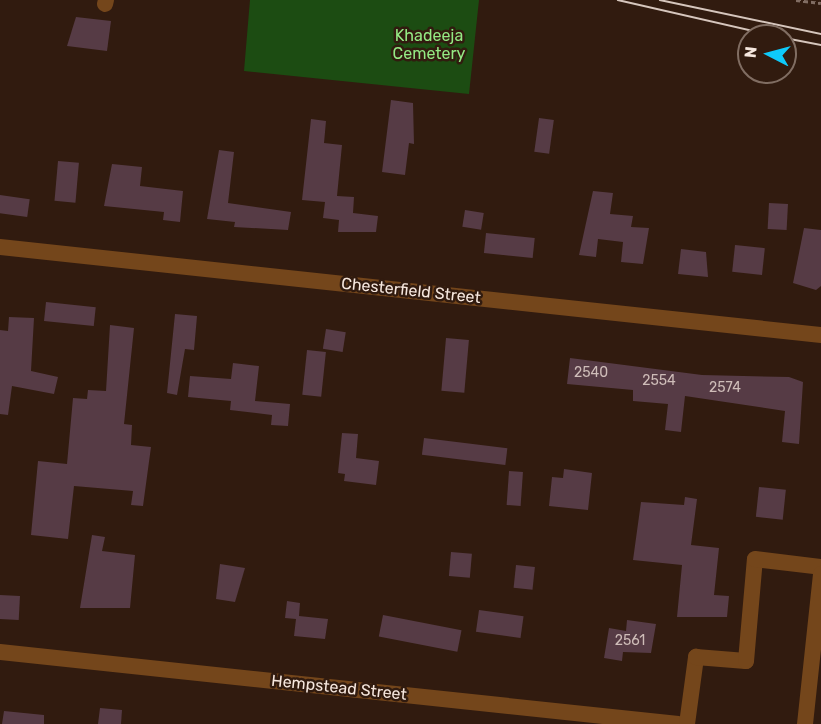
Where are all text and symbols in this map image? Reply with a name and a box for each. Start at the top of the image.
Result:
north arrow [737,24,797,84]
park label: Khadeeja Cemetery [393,26,465,64]
text: N [741,46,761,59]
street label: Chesterfield Street [340,274,482,308]
house number: 2540 [574,365,608,381]
house number: 2554 [642,373,676,389]
house number: 2574 [709,380,741,396]
house number: 2561 [615,633,645,649]
street label: Hempstead Street [270,671,408,705]

